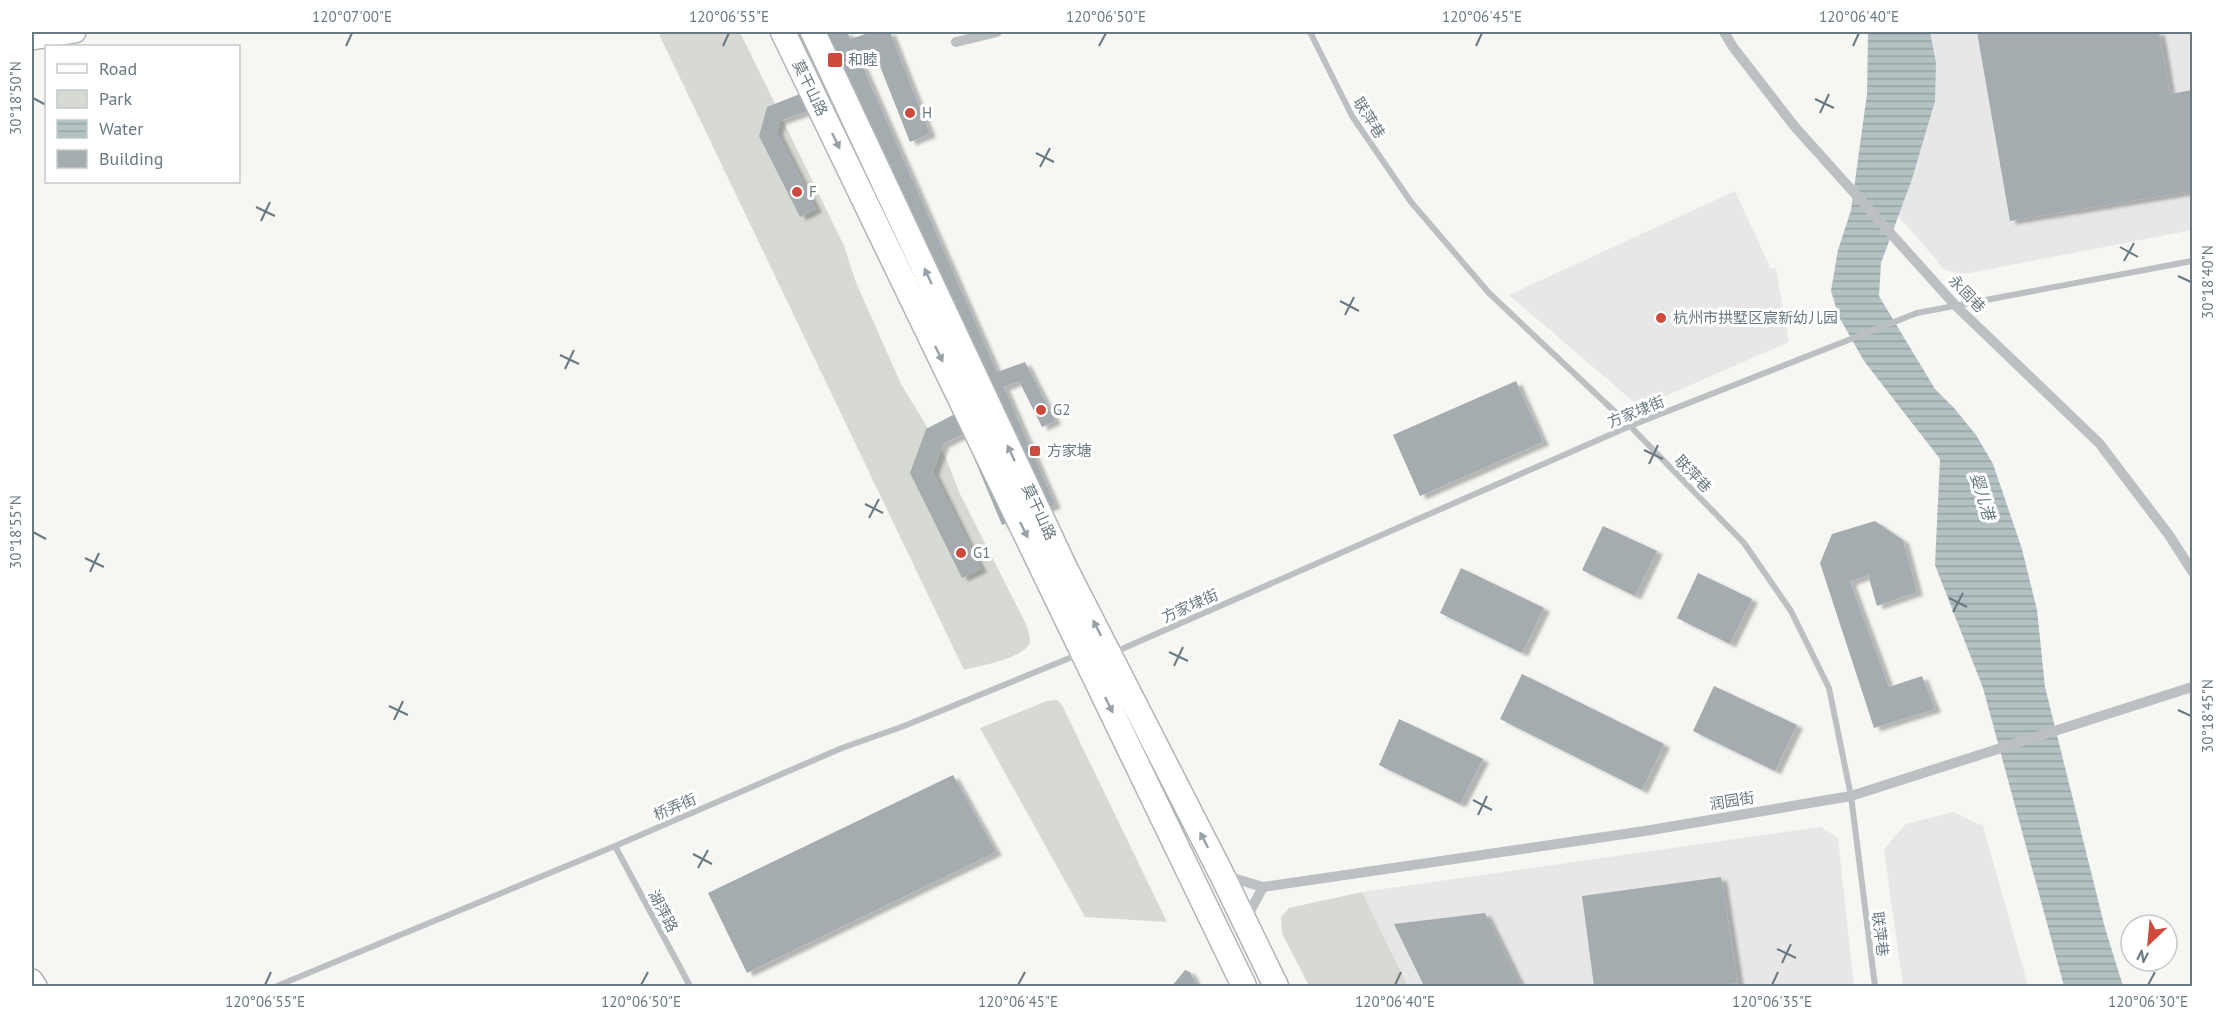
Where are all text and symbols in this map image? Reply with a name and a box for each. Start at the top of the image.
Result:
text: 120°07'00"E [312,7,392,26]
text: 120°06'55"E [689,7,769,26]
text: 120°06'50"E [1066,7,1146,26]
text: 120°06'45"E [1442,7,1522,26]
text: 120°06'40"E [1819,7,1899,26]
legend [45,45,240,183]
place label: 和睦 [848,50,878,69]
marker: 和睦 [826,51,844,69]
text: Road [99,57,137,80]
street label: 莫干山路 [789,57,832,119]
text: 30°18'50"N [6,61,25,135]
text: Park [99,87,132,110]
street label: 联萍巷 [1349,94,1389,142]
place label: H [922,103,932,122]
marker: H [903,106,917,120]
text: Water [99,117,143,140]
one-way arrow [831,132,840,149]
text: Building [99,147,163,170]
place label: F [809,182,817,201]
marker: F [790,185,804,199]
text: 30°18'40"N [2198,245,2217,319]
one-way arrow [924,268,933,285]
street label: 永固巷 [1945,271,1990,316]
place label: 杭州市拱墅区宸新幼儿园 [1673,308,1838,327]
marker: 杭州市拱墅区宸新幼儿园 [1654,311,1668,325]
one-way arrow [934,346,943,363]
street label: 方家埭街 [1604,391,1667,432]
place label: G2 [1053,400,1070,419]
marker: G2 [1034,403,1048,417]
place label: 方家塘 [1047,441,1092,460]
one-way arrow [1007,444,1016,461]
marker: 方家塘 [1028,444,1042,458]
street label: 联萍巷 [1671,451,1716,496]
water label: 婴儿港 [1966,470,2000,524]
street label: 莫干山路 [1018,481,1061,543]
text: 30°18'55"N [6,495,25,569]
one-way arrow [1019,521,1029,538]
place label: G1 [973,543,990,562]
marker: G1 [954,546,968,560]
street label: 方家埭街 [1159,585,1221,626]
one-way arrow [1092,620,1102,637]
text: 30°18'45"N [2198,679,2217,753]
one-way arrow [1104,697,1113,714]
street label: 润园街 [1708,788,1756,813]
street label: 桥弄街 [650,789,699,824]
one-way arrow [1199,831,1209,848]
street label: 湖萍路 [644,886,682,935]
street label: 联萍巷 [1868,910,1893,957]
north arrow [2119,913,2179,973]
text: N [2133,945,2152,968]
text: 120°06'55"E [225,992,305,1011]
text: 120°06'50"E [601,992,681,1011]
text: 120°06'45"E [978,992,1058,1011]
text: 120°06'40"E [1355,992,1435,1011]
text: 120°06'35"E [1732,992,1812,1011]
text: 120°06'30"E [2108,992,2188,1011]

